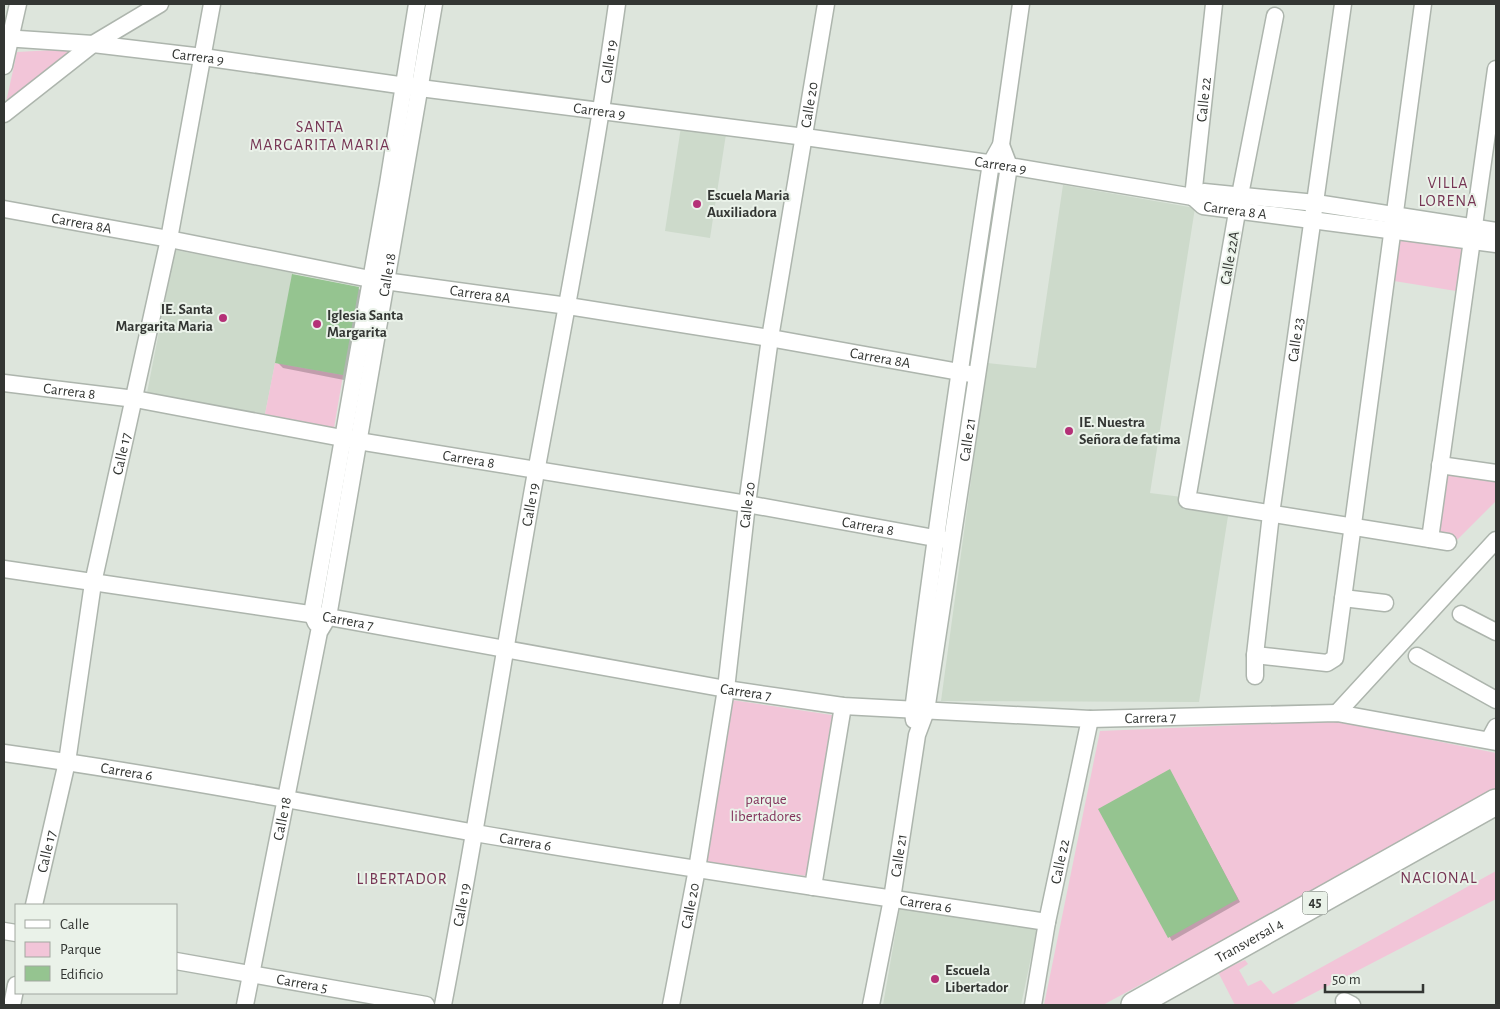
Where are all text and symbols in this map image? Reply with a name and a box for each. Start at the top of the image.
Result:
street label: Calle 19 [598,39,619,84]
street label: Carrera 9 [171,46,225,67]
street label: Calle 22 [1194,76,1214,123]
street label: Calle 20 [798,81,820,129]
street label: Carrera 9 [572,100,626,122]
district label: SANTA MARGARITA MARIA [250,119,390,153]
street label: Carrera 9 [974,154,1028,176]
district label: VILLA LORENA [1418,175,1478,209]
place label: Escuela Maria Auxiliadora [707,188,790,220]
marker: Escuela Maria Auxiliadora [691,198,703,210]
street label: Carrera 8 A [1203,199,1268,222]
street label: Carrera 8A [50,210,113,236]
street label: Calle 22A [1218,230,1242,286]
street label: Calle 18 [376,252,398,298]
street label: Carrera 8A [449,282,512,306]
place label: IE. Santa Margarita Maria [115,302,213,334]
place label: Iglesia Santa Margarita [327,308,403,340]
marker: IE. Santa Margarita Maria [217,312,229,324]
street label: Calle 23 [1285,316,1306,363]
marker: Iglesia Santa Margarita [311,318,323,330]
street label: Carrera 8A [849,345,912,371]
street label: Carrera 8 [43,380,96,402]
place label: IE. Nuestra Señora de fatima [1079,415,1181,447]
street label: Calle 21 [957,417,978,462]
marker: IE. Nuestra Señora de fatima [1063,425,1075,437]
street label: Calle 17 [110,431,134,476]
street label: Carrera 8 [442,447,496,471]
street label: Calle 20 [737,481,757,529]
street label: Calle 19 [519,482,541,527]
street label: Carrera 8 [841,514,895,538]
street label: Carrera 7 [321,609,375,633]
street label: Carrera 7 [719,681,772,703]
street label: Carrera 7 [1124,709,1176,726]
street label: Carrera 6 [100,760,154,783]
park label: parque libertadores [731,792,801,824]
street label: Calle 18 [270,796,294,842]
street label: Calle 17 [34,829,59,874]
street label: Carrera 6 [498,830,553,853]
street label: Calle 21 [888,833,909,878]
street label: Calle 22 [1048,838,1072,885]
district label: NACIONAL [1400,870,1478,886]
district label: LIBERTADOR [356,871,448,887]
street label: Calle 19 [450,882,473,928]
street label: Calle 20 [678,882,702,930]
road number: 45 [1302,891,1328,914]
street label: Carrera 6 [899,892,953,915]
legend [15,904,178,994]
street label: Transversal 4 [1213,916,1286,965]
text: Calle [60,917,89,932]
text: Parque [60,942,101,957]
scale bar [1325,962,1422,994]
place label: Escuela Libertador [945,963,1009,995]
text: Edificio [60,967,103,982]
street label: Carrera 5 [275,971,329,995]
text: 50 m [1332,972,1361,987]
marker: Escuela Libertador [929,973,941,985]

